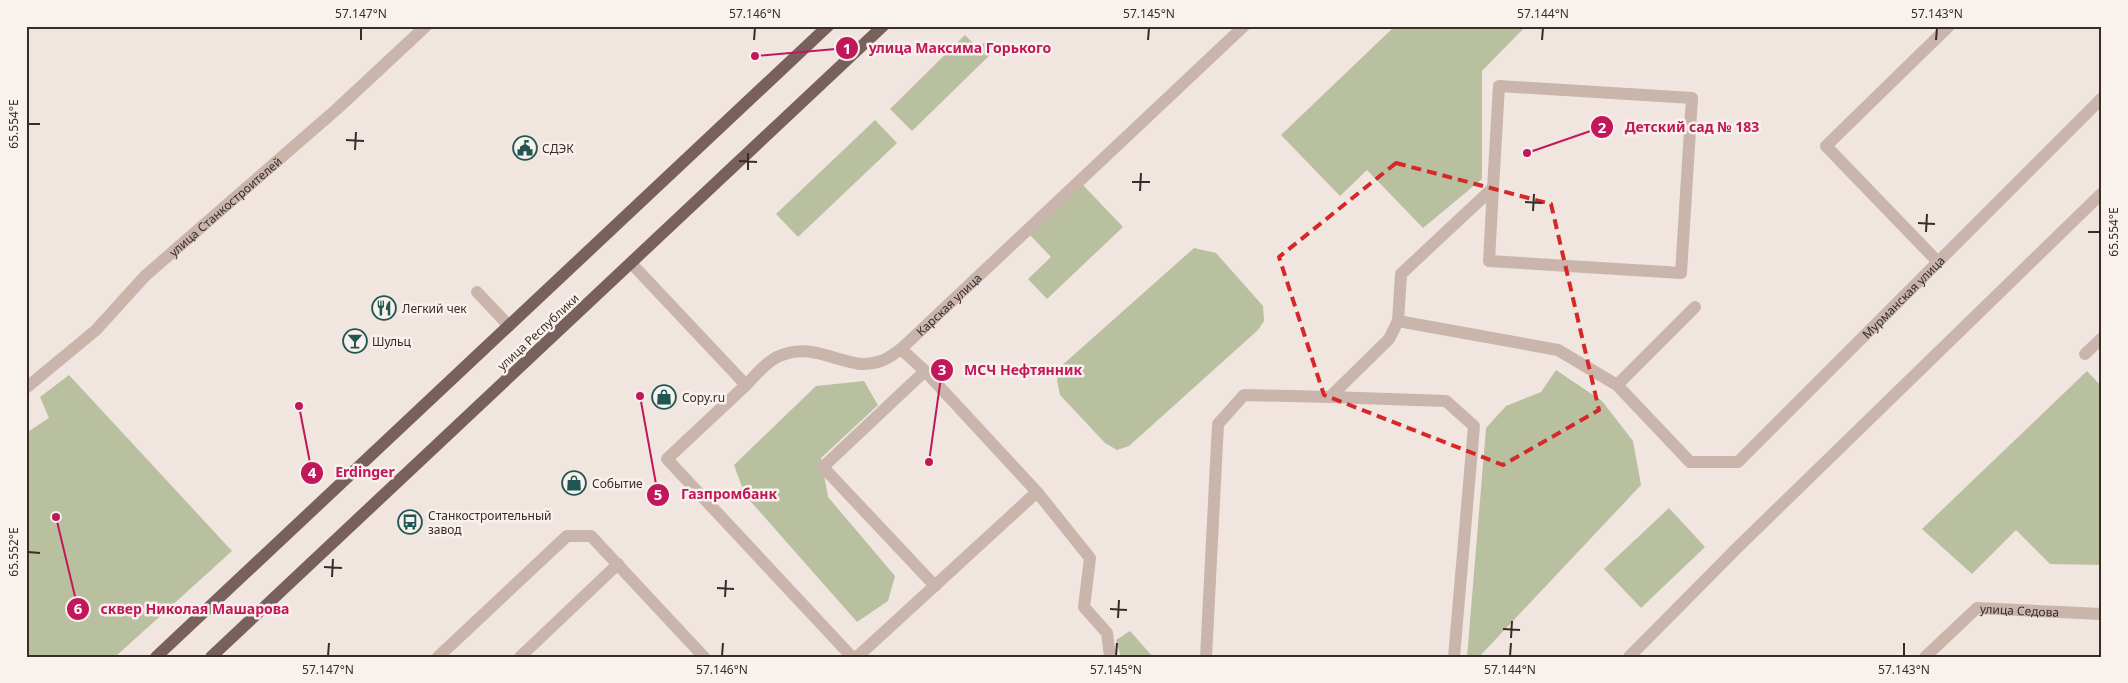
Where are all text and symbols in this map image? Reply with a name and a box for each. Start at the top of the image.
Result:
text: 57.147°N [335,5,387,22]
text: 57.146°N [729,5,781,22]
text: 57.145°N [1123,5,1175,22]
text: 57.144°N [1517,5,1569,22]
text: 57.143°N [1911,5,1963,22]
callout: улица Максима Горького [834,34,1062,63]
text: 1 [843,38,851,58]
text: улица Максима Горького [868,38,1051,57]
text: 65.554°E [5,99,22,149]
callout: Детский сад № 183 [1590,113,1769,142]
text: 2 [1598,117,1607,137]
text: Детский сад № 183 [1625,117,1759,136]
public building icon: СДЭК [512,135,538,161]
place label: СДЭК [542,140,574,157]
street label: улица Станкостроителей [165,152,285,260]
text: 65.554°E [2105,207,2122,257]
street label: Мурманская улица [1858,252,1948,342]
street label: Карская улица [912,269,985,339]
street label: улица Республики [494,290,582,374]
restaurant icon: Легкий чек [371,295,397,321]
place label: Легкий чек [402,300,467,317]
bar icon: Шульц [342,328,368,354]
place label: Шульц [372,333,412,350]
callout: МСЧ Нефтянник [929,355,1092,384]
text: 3 [938,359,946,379]
text: МСЧ Нефтянник [964,360,1082,379]
shop icon: Copy.ru [651,384,677,410]
place label: Copy.ru [682,389,725,406]
callout: Erdinger [300,458,404,487]
text: 4 [308,462,317,482]
text: Erdinger [335,462,395,481]
shop icon: Событие [561,470,587,496]
place label: Событие [592,475,643,492]
callout: Газпромбанк [646,480,787,509]
text: 5 [654,484,662,504]
text: Газпромбанк [681,484,777,503]
place label: Станкостроительный завод [428,507,552,538]
bus stop icon: Станкостроительный завод [397,509,423,535]
text: 65.552°E [5,527,22,577]
callout: сквер Николая Машарова [65,595,299,624]
text: 6 [74,598,83,618]
text: сквер Николая Машарова [101,599,289,618]
street label: улица Седова [1979,600,2060,620]
text: 57.147°N [302,661,354,678]
text: 57.146°N [696,661,748,678]
text: 57.145°N [1090,661,1142,678]
text: 57.144°N [1484,661,1536,678]
text: 57.143°N [1878,661,1930,678]

